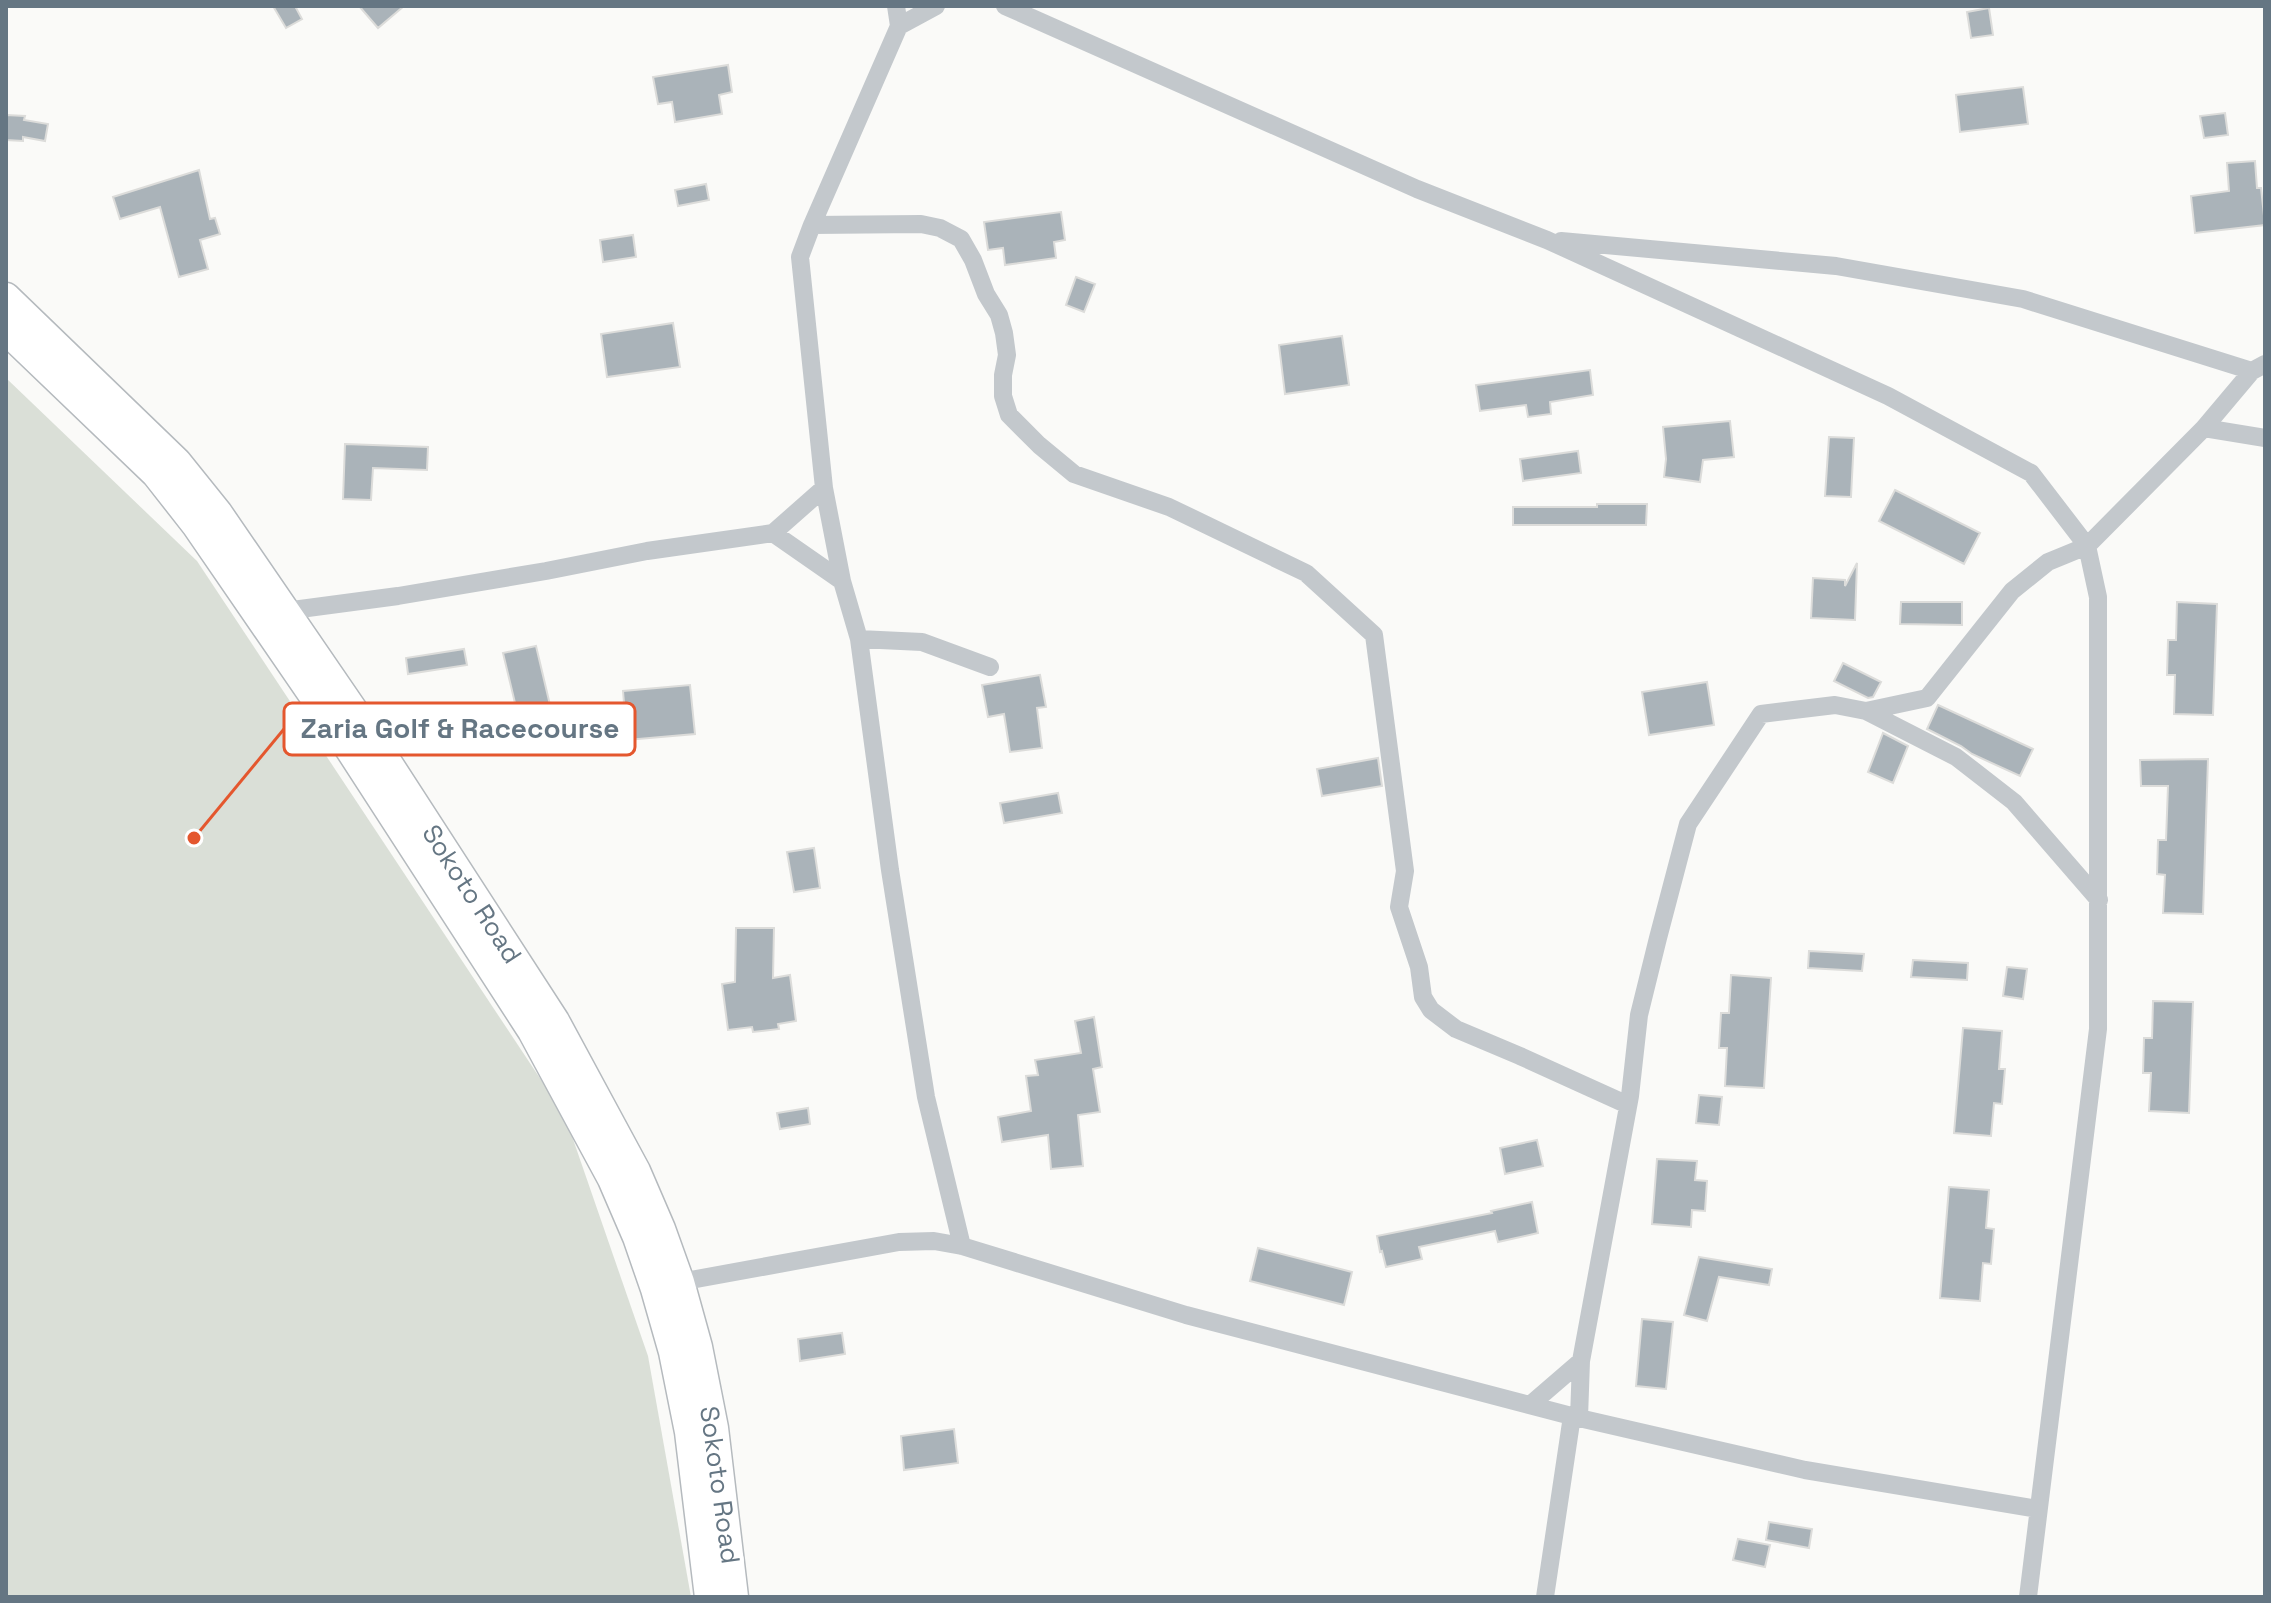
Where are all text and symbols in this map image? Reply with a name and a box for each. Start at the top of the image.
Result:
callout: Zaria Golf & Racecourse [284,703,635,755]
text: Zaria Golf & Racecourse [301,710,619,746]
street label: Sokoto Road [414,818,530,970]
street label: Sokoto Road [692,1404,748,1566]

